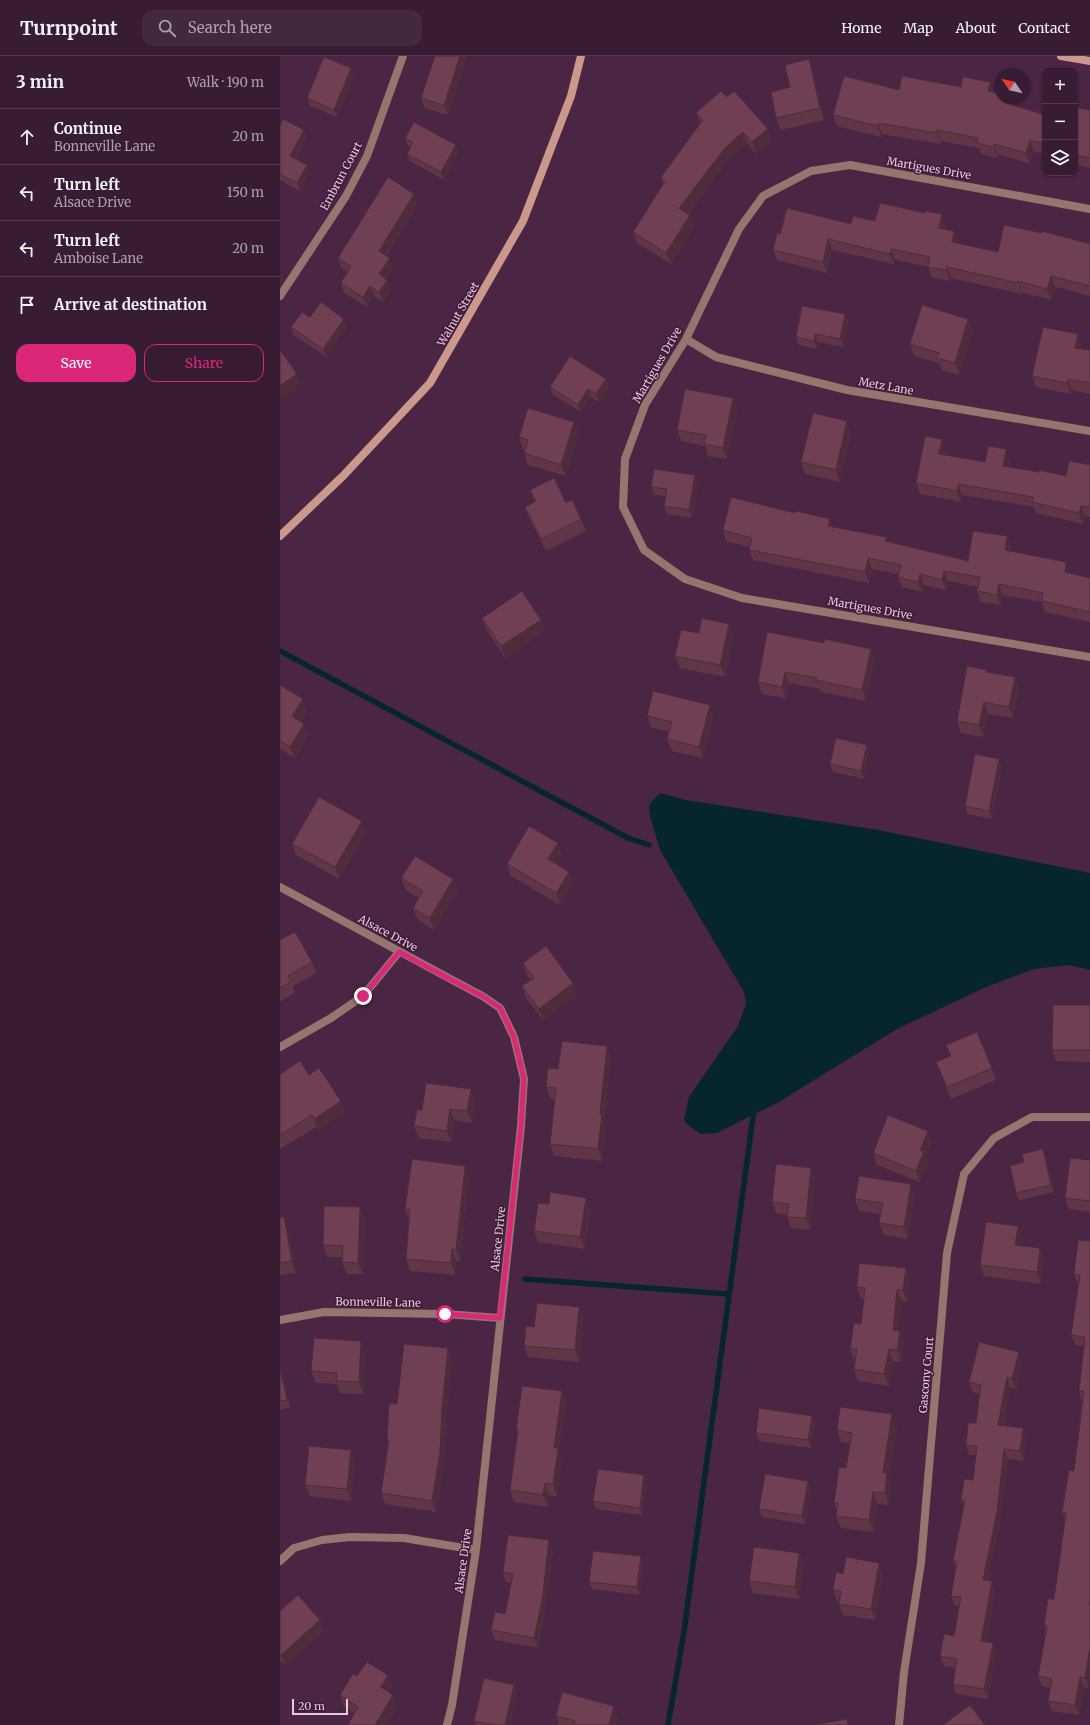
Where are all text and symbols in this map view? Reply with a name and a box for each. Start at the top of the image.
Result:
search box [142,10,422,46]
text: Turnpoint [20,16,118,40]
icon: search [156,17,178,39]
text: Search here [188,18,272,37]
text: Home [841,19,882,37]
text: Map [904,19,933,37]
text: About [955,19,996,37]
text: Contact [1018,19,1070,37]
north arrow [994,68,1030,104]
map controls [1042,68,1078,176]
button: + [1042,68,1078,104]
text: 3 min [16,71,64,93]
text: Walk · 190 m [187,74,264,91]
button: − [1042,104,1078,140]
text: Continue [54,119,122,138]
icon: ahead [16,126,38,148]
text: 20 m [232,128,264,145]
text: Bonneville Lane [54,138,155,155]
street label: Embrun Court [317,139,365,213]
button: layers [1042,140,1078,176]
street label: Martigues Drive [886,154,973,182]
text: Turn left [54,175,120,194]
icon: left [16,182,38,204]
text: 150 m [227,184,264,201]
text: Alsace Drive [54,194,131,211]
text: Turn left [54,231,120,250]
icon: left [16,238,38,260]
text: 20 m [232,240,264,257]
text: Amboise Lane [54,250,143,267]
street label: Walnut Street [433,279,482,350]
icon: arrive [16,294,38,316]
text: Arrive at destination [54,295,207,314]
street label: Martigues Drive [630,324,685,406]
button: Save [16,344,136,382]
button: Share [144,344,264,382]
street label: Metz Lane [857,374,915,398]
street label: Martigues Drive [827,594,914,622]
street label: Alsace Drive [355,911,420,955]
route end [354,987,372,1005]
street label: Alsace Drive [488,1206,508,1273]
street label: Bonneville Lane [335,1294,421,1310]
route start [436,1305,454,1323]
street label: Gascony Court [916,1335,936,1414]
street label: Alsace Drive [451,1527,475,1595]
scale bar [292,1697,348,1716]
text: 20 m [298,1699,325,1713]

